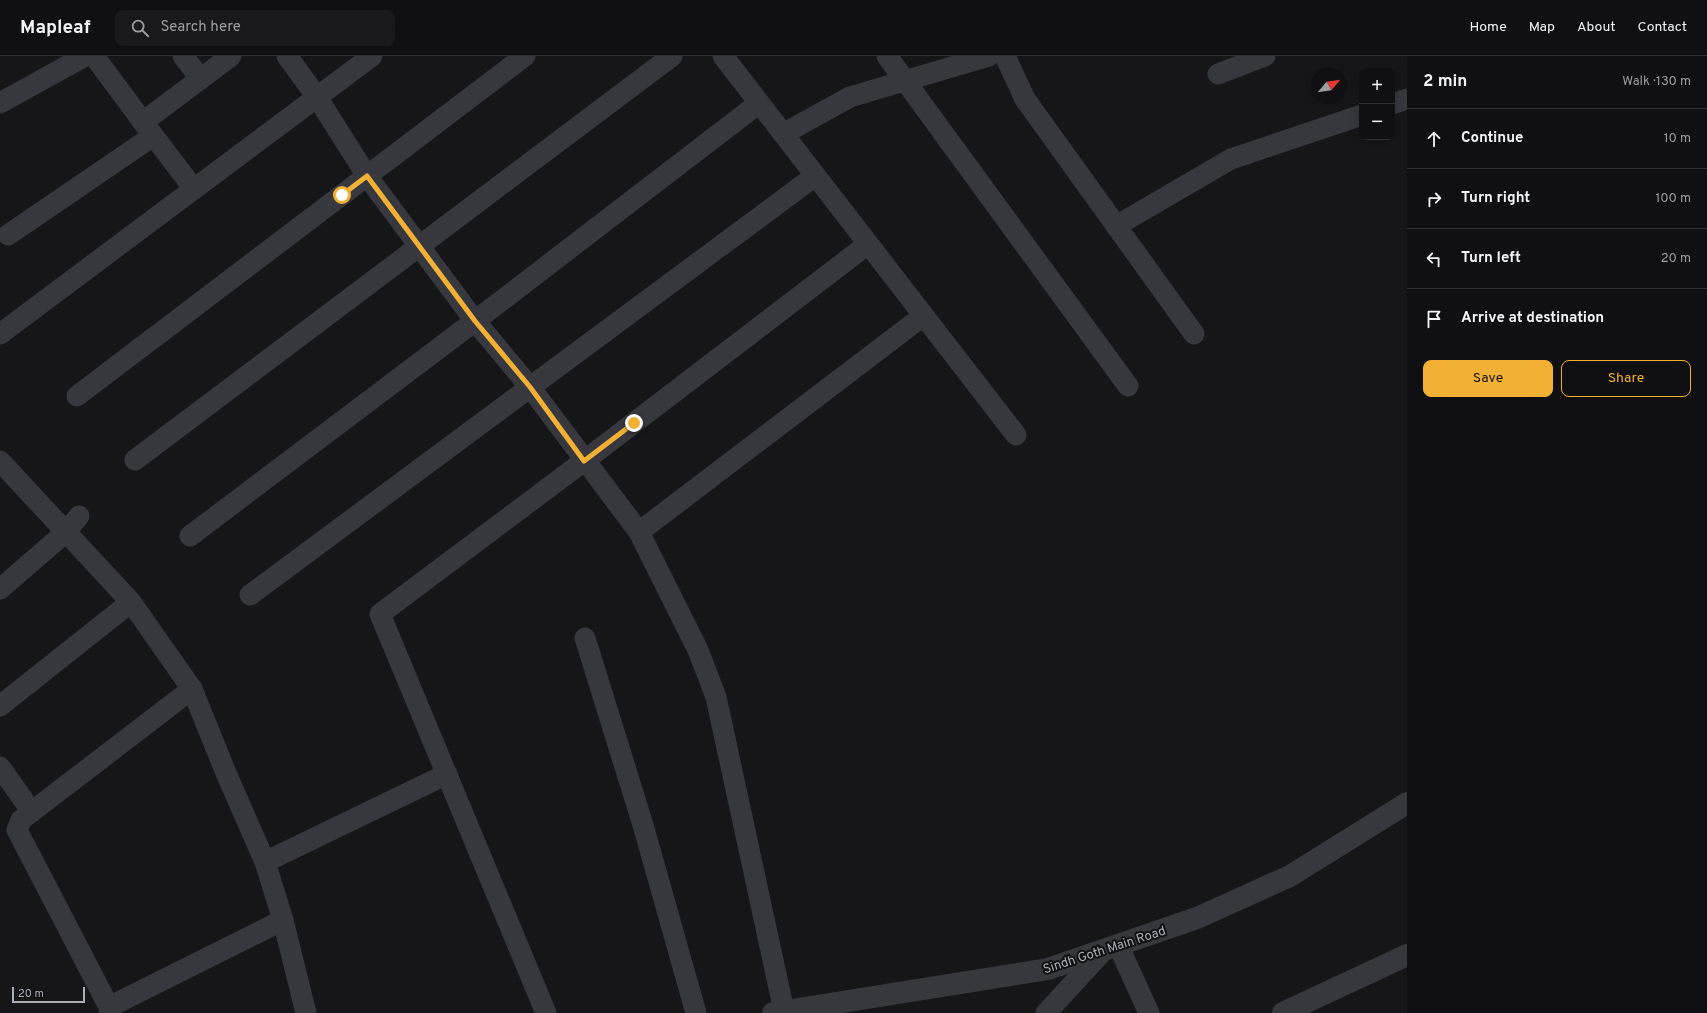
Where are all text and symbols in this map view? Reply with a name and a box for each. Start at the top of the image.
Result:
search box [115,10,395,46]
text: Mapleaf [20,16,91,40]
icon: search [129,17,151,39]
text: Search here [161,18,241,37]
text: Home [1470,19,1507,36]
text: Map [1529,19,1555,36]
text: About [1577,19,1616,36]
text: Contact [1638,19,1687,36]
north arrow [1311,68,1347,104]
map controls [1359,68,1395,140]
button: + [1359,68,1395,104]
text: 2 min [1423,71,1467,93]
text: Walk · 130 m [1622,74,1691,90]
button: − [1359,104,1395,140]
icon: ahead [1423,128,1445,150]
text: Continue [1461,129,1523,148]
text: 10 m [1664,131,1691,147]
route start [333,186,351,204]
icon: right [1423,188,1445,210]
text: Turn right [1461,189,1530,208]
text: 100 m [1655,191,1691,207]
icon: left [1423,248,1445,270]
text: Turn left [1461,249,1521,268]
text: 20 m [1661,251,1691,267]
icon: arrive [1423,308,1445,330]
text: Arrive at destination [1461,309,1604,328]
button: Save [1423,360,1553,397]
button: Share [1561,360,1691,397]
route end [625,414,643,432]
street label: Sindh Goth Main Road [1041,924,1168,978]
scale bar [12,985,85,1004]
text: 20 m [18,987,44,1001]

